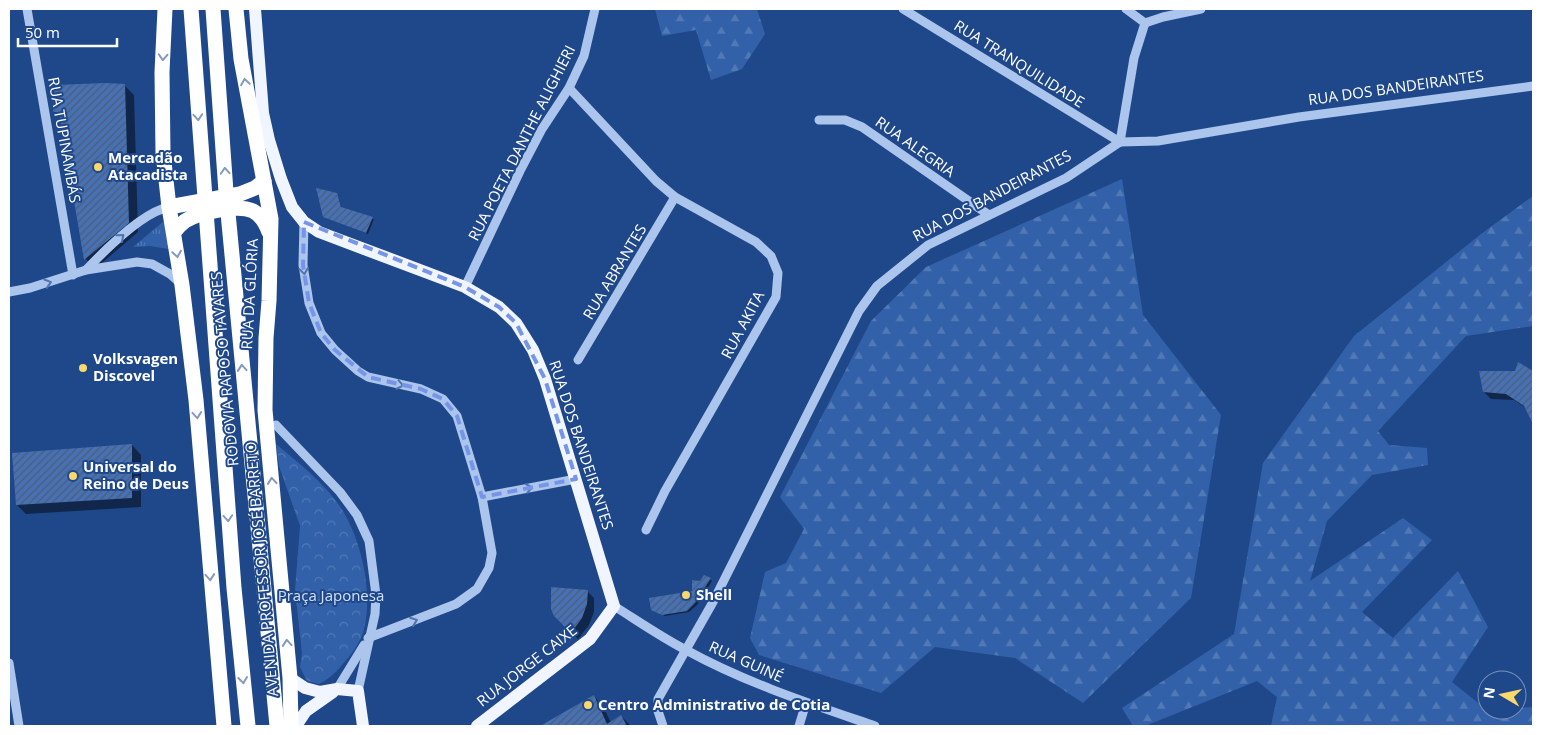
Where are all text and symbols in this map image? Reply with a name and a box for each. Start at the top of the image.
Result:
scale bar [18,15,116,47]
street label: RUA TRANQUILIDADE [951,15,1089,111]
text: 50 m [25,22,60,42]
street label: RUA POETA DANTHE ALIGHIERI [463,41,579,244]
one-way arrow [157,54,168,62]
street label: RUA DOS BANDEIRANTES [1307,65,1485,109]
street label: RUA TUPINAMBÁS [44,75,86,204]
one-way arrow [240,77,250,86]
street label: RUA ALEGRIA [872,111,960,181]
one-way arrow [193,113,204,121]
street label: RUA DOS BANDEIRANTES [909,145,1074,245]
place label: Mercadão Atacadista [108,147,188,184]
marker: Mercadão Atacadista [92,161,104,173]
one-way arrow [219,167,230,175]
street label: RUA ABRANTES [578,220,650,323]
one-way arrow [116,234,125,243]
street label: RUA DA GLÓRIA [236,237,262,350]
one-way arrow [171,250,182,258]
one-way arrow [298,267,309,275]
street label: RODOVIA RAPOSO TAVARES [206,271,242,467]
one-way arrow [43,279,51,289]
street label: RUA AKITA [716,287,769,362]
place label: Volksvagen Discovel [93,348,178,385]
street label: RUA DOS BANDEIRANTES [545,357,619,532]
marker: Volksvagen Discovel [77,362,89,374]
one-way arrow [237,364,248,372]
one-way arrow [396,379,405,389]
one-way arrow [192,411,203,419]
street label: AVENIDA PROFESSOR JOSÉ BARRETO [240,441,282,697]
place label: Universal do Reino de Deus [83,456,189,493]
marker: Universal do Reino de Deus [67,470,79,482]
one-way arrow [267,477,278,485]
one-way arrow [524,483,533,493]
one-way arrow [223,515,234,523]
one-way arrow [205,573,216,581]
place label: Shell [696,584,732,604]
park label: Praça Japonesa [278,585,384,605]
marker: Shell [680,589,692,601]
one-way arrow [409,616,418,627]
street label: RUA JORGE CAIXE [472,620,581,711]
street label: RUA GUINÉ [706,636,787,686]
one-way arrow [281,638,292,646]
north arrow [1477,670,1527,720]
one-way arrow [237,677,248,685]
text: N [1478,686,1499,700]
place label: Centro Administrativo de Cotia [598,694,830,714]
marker: Centro Administrativo de Cotia [582,699,594,711]

